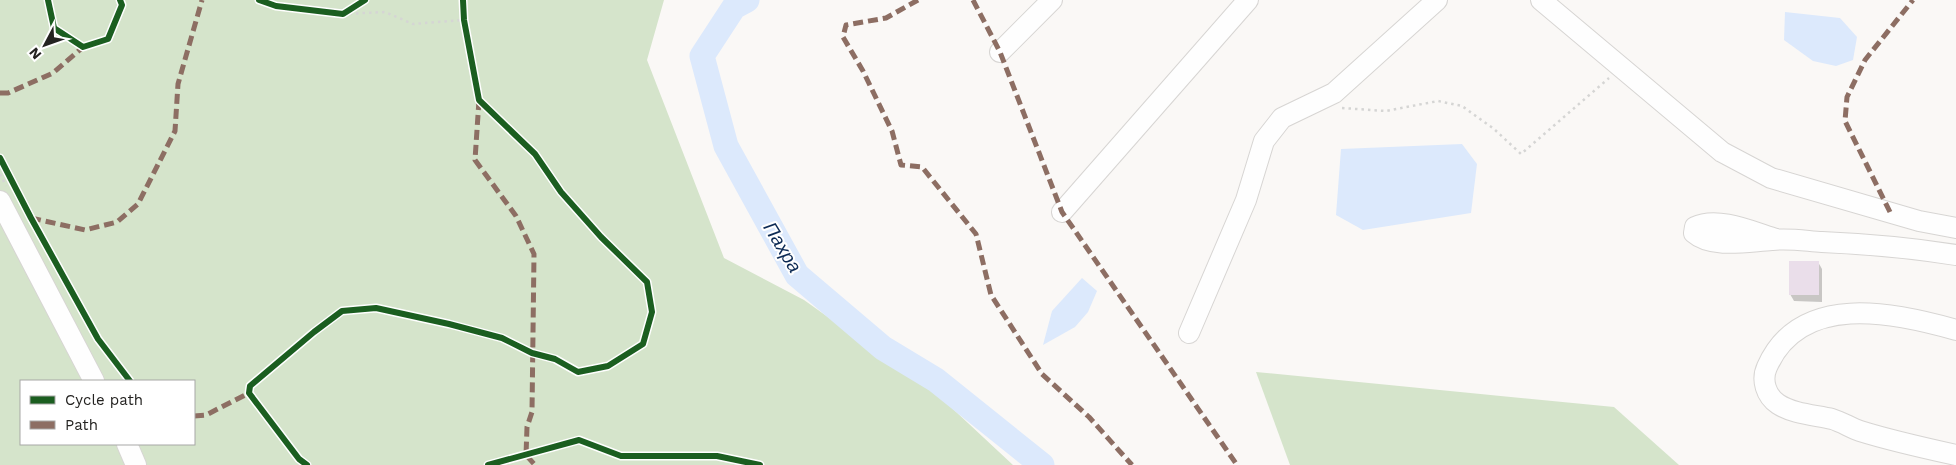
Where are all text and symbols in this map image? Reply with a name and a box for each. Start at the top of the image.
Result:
north arrow [20,20,70,70]
text: N [26,44,45,63]
water label: Пахра [759,218,807,277]
legend [20,380,195,445]
text: Cycle path [65,391,143,409]
text: Path [65,416,98,434]

